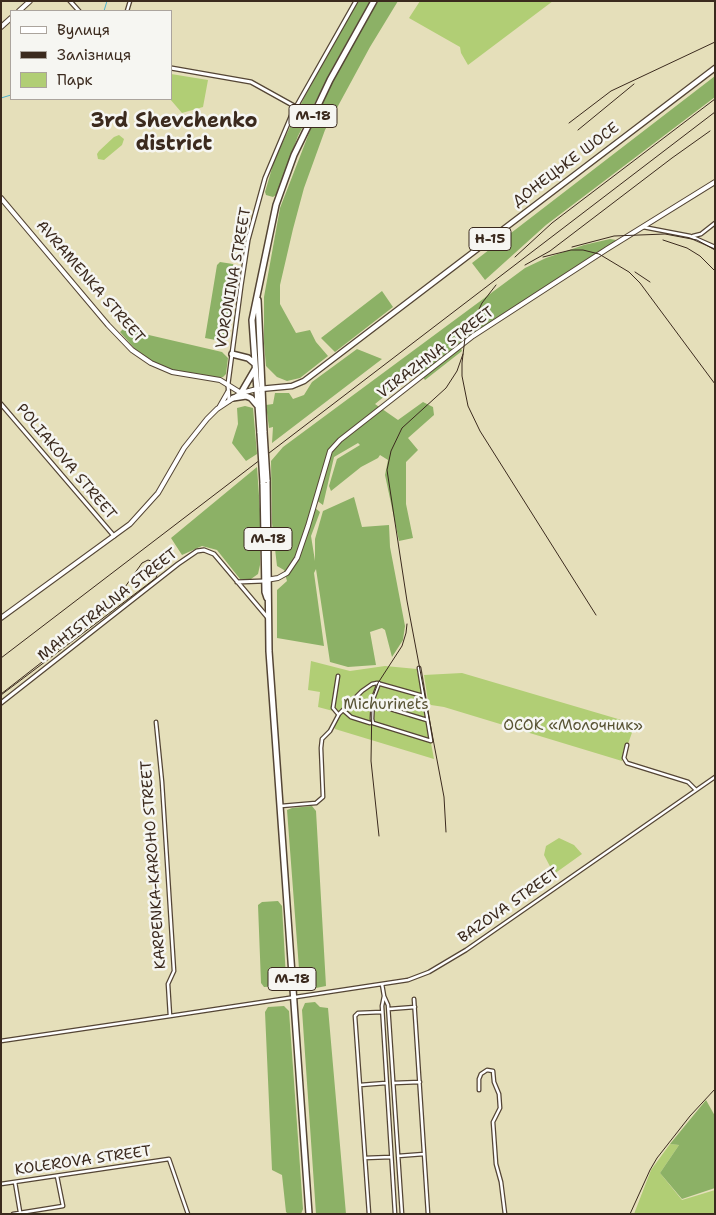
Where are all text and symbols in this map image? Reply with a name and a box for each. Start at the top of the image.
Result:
legend [10,10,172,100]
text: Вулиця [57,20,110,40]
text: Залізниця [57,45,131,65]
text: Парк [57,70,93,90]
road number: М-18 [289,104,337,128]
district label: 3rd Shevchenko district [90,110,258,157]
street label: ДОНЕЦЬКЕ ШОСЕ [509,119,623,211]
street label: VORONINA STREET [213,206,255,350]
street label: AVRAMENKA STREET [32,217,148,347]
road number: Н-15 [469,228,511,250]
street label: VIRAZHNA STREET [374,303,498,403]
street label: POLIAKOVA STREET [12,400,120,524]
road number: М-18 [244,528,292,550]
street label: MAHISTRALNA STREET [34,545,182,665]
park label: Michurinets [343,696,429,714]
park label: ОСОК «Молочник» [503,717,643,735]
street label: KARPENKA-KAROHO STREET [138,760,170,970]
street label: BAZOVA STREET [455,864,563,948]
road number: М-18 [268,968,316,991]
street label: KOLEROVA STREET [14,1143,152,1179]

